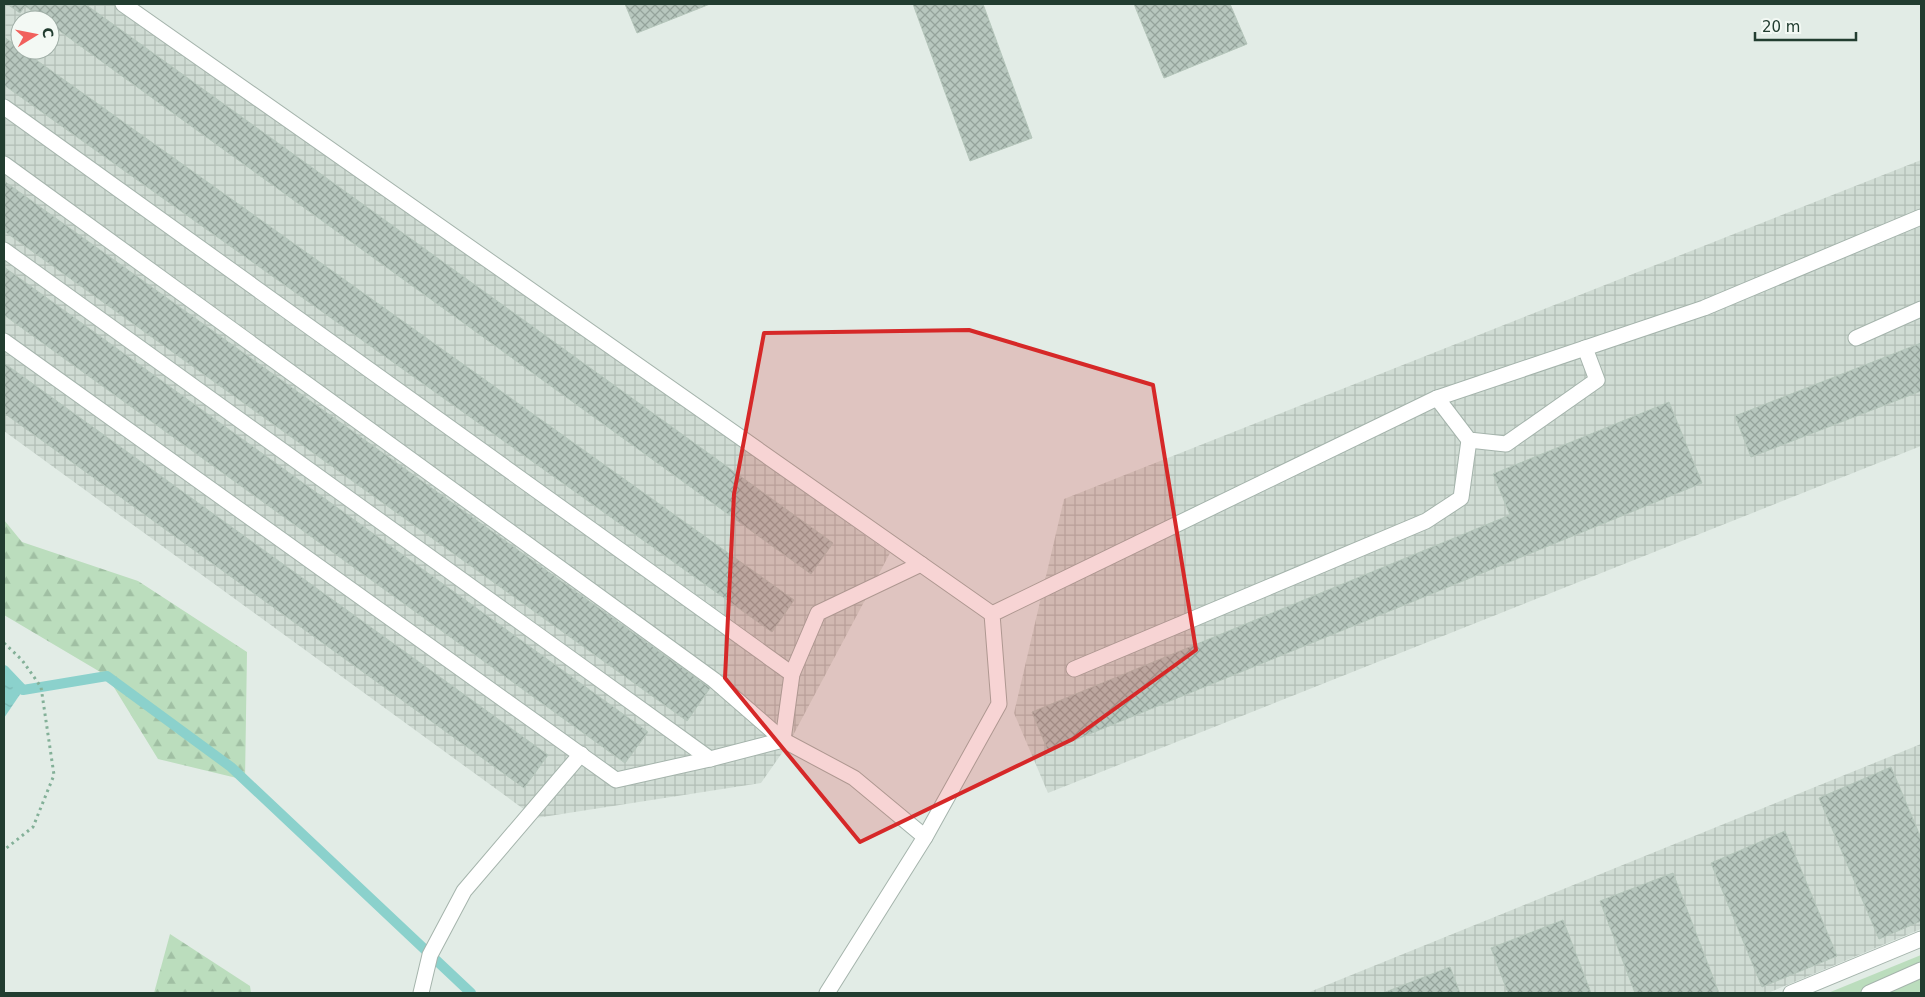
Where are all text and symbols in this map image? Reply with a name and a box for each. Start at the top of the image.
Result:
north arrow [10,10,60,60]
scale bar [1755,10,1856,42]
text: 20 m [1762,18,1800,36]
text: С [39,26,57,39]

